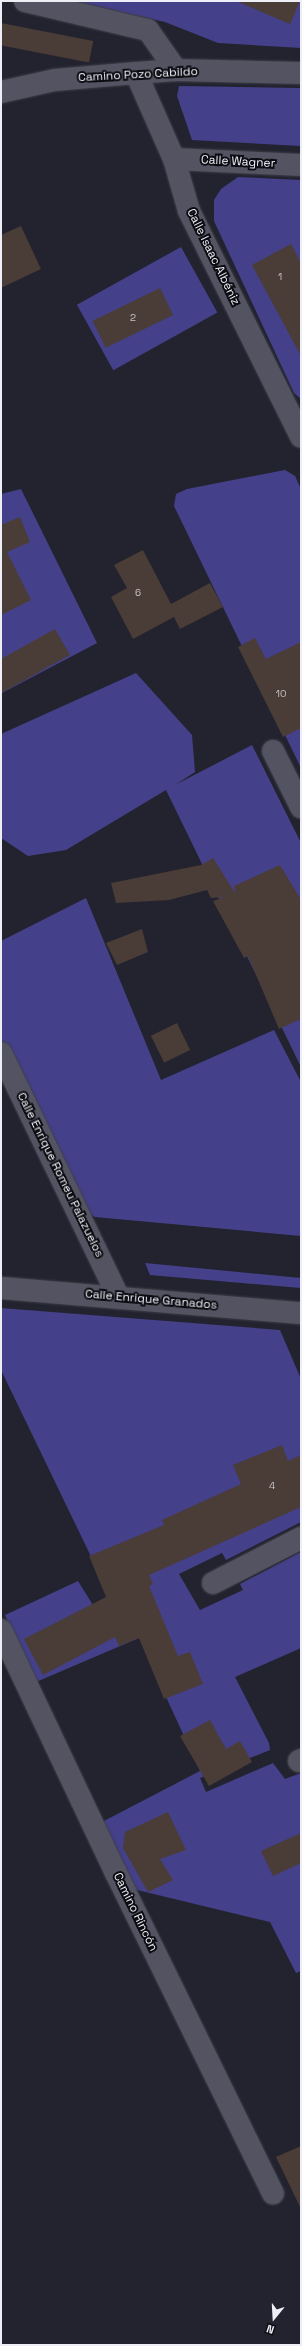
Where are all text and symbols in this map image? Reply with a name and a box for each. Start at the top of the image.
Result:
street label: Camino Pozo Cabildo [78,65,198,85]
street label: Calle Wagner [200,153,276,171]
street label: Calle Isaac Albéniz [183,206,243,308]
house number: 1 [278,271,282,283]
house number: 2 [130,312,136,324]
house number: 6 [135,587,141,599]
house number: 10 [276,688,286,700]
street label: Calle Enrique Romeu Palazuelos [14,1090,106,1260]
street label: Calle Enrique Granados [85,1287,217,1313]
house number: 4 [269,1480,275,1492]
street label: Camino Rincón [110,1870,160,1954]
north arrow [254,2298,294,2338]
text: N [265,2322,276,2337]

